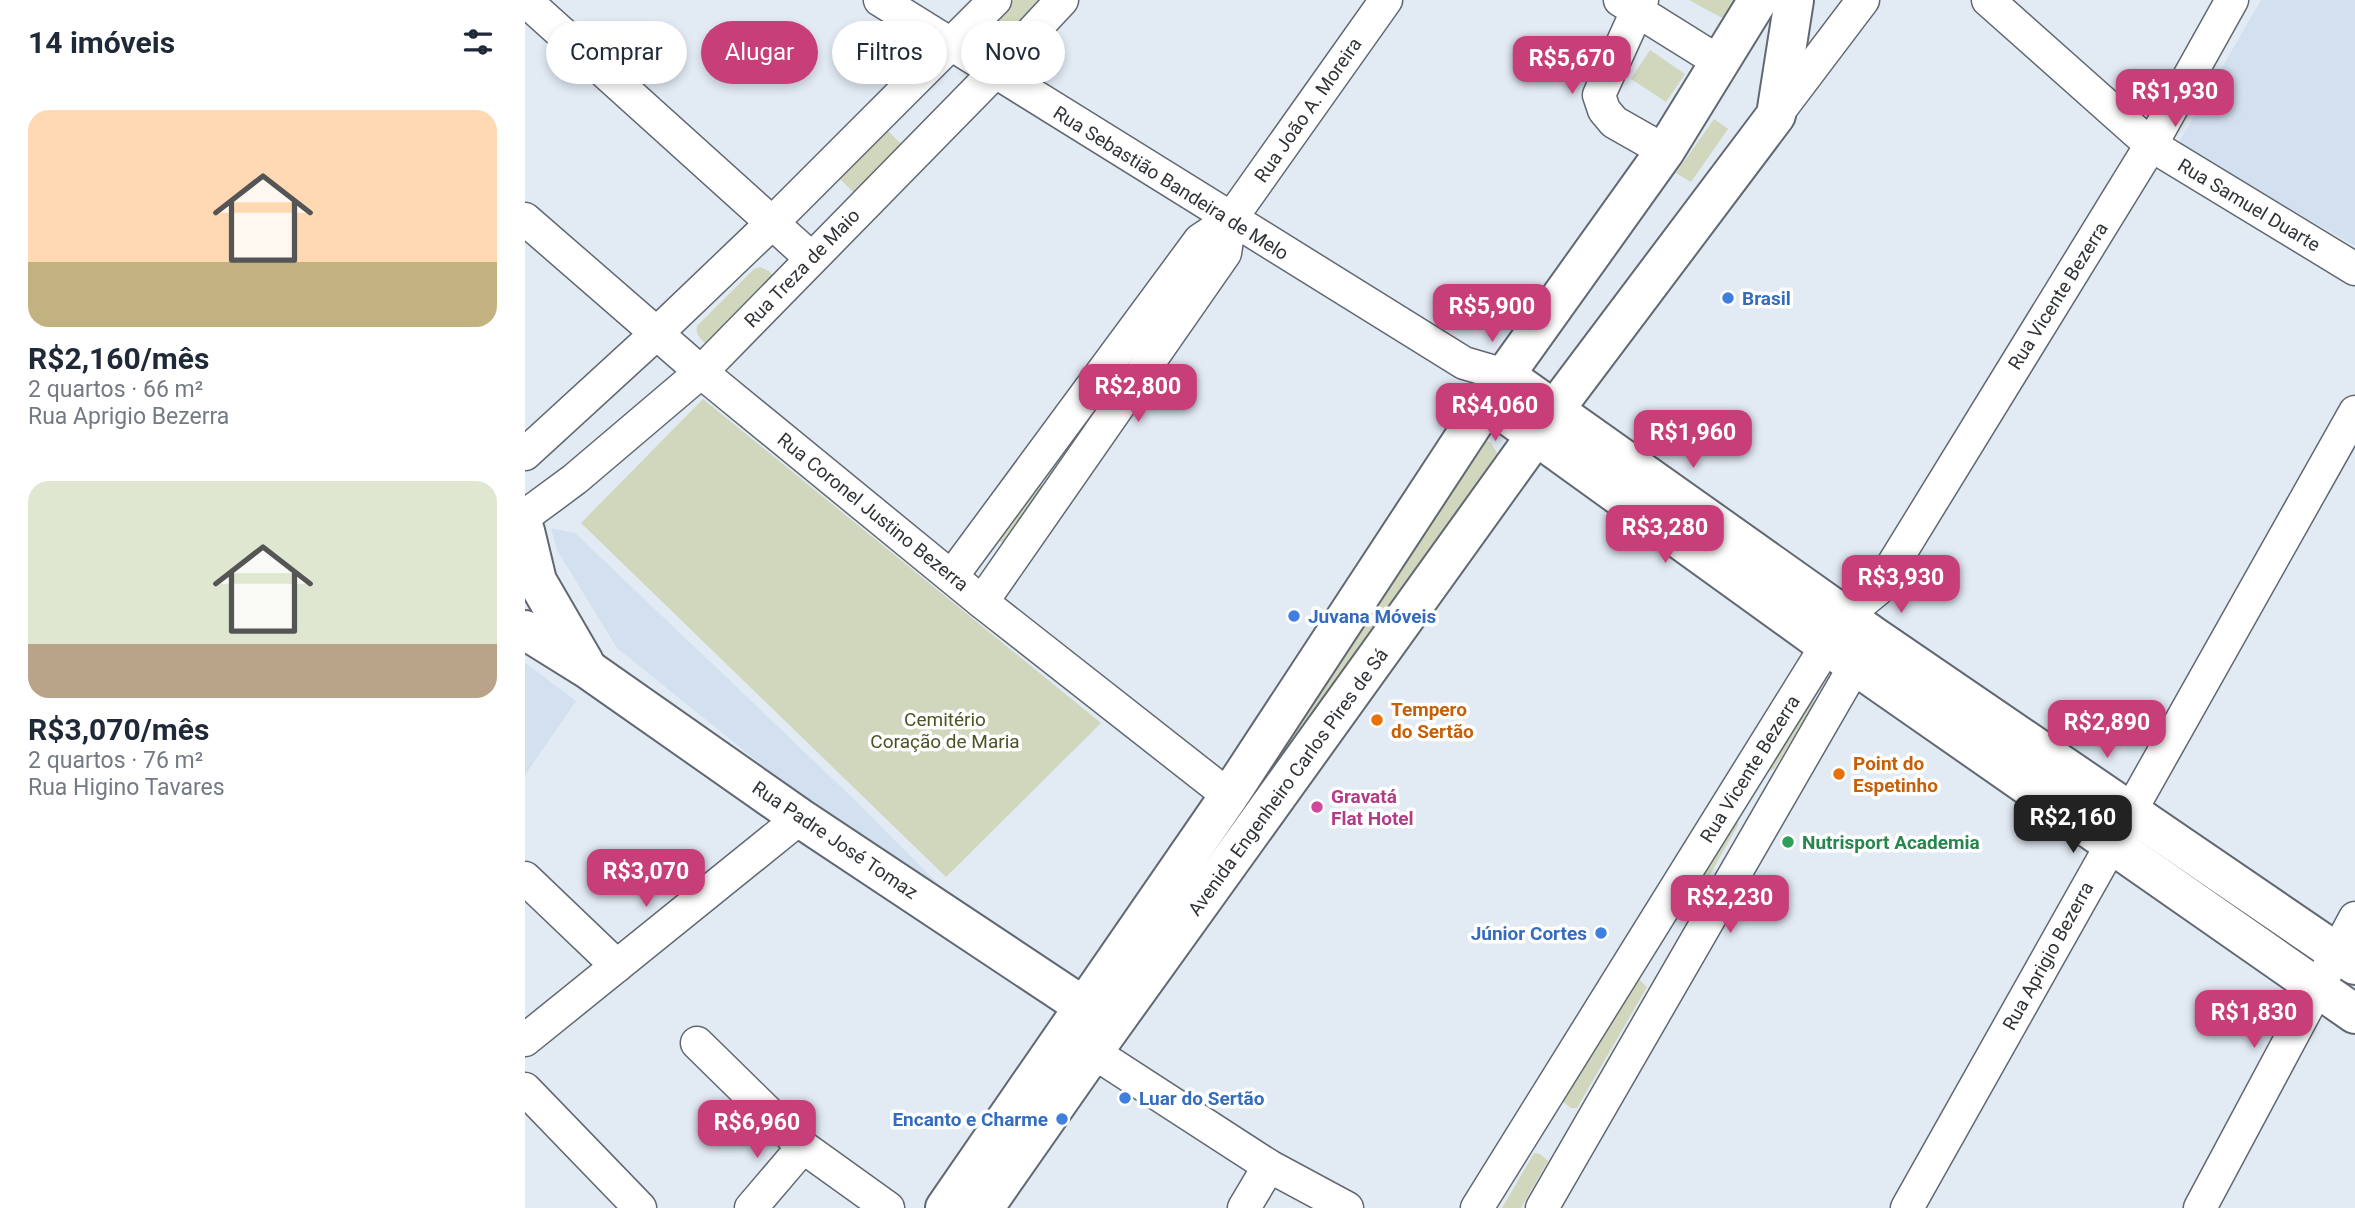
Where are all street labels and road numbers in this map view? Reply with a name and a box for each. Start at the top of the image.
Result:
street label: Rua João A. Moreira [1249,33,1367,187]
street label: Rua Sebastião Bandeira de Melo [1049,101,1293,265]
street label: Rua Samuel Duarte [2174,153,2324,257]
street label: Rua Treza de Maio [739,204,865,332]
street label: Rua Vicente Bezerra [2003,218,2113,374]
street label: Rua Coronel Justino Bezerra [773,428,973,596]
street label: Avenida Engenheiro Carlos Pires de Sá [1183,644,1393,920]
street label: Rua Vicente Bezerra [1695,691,1805,847]
street label: Rua Padre José Tomaz [748,776,922,904]
street label: Rua Aprigio Bezerra [1998,878,2098,1034]

